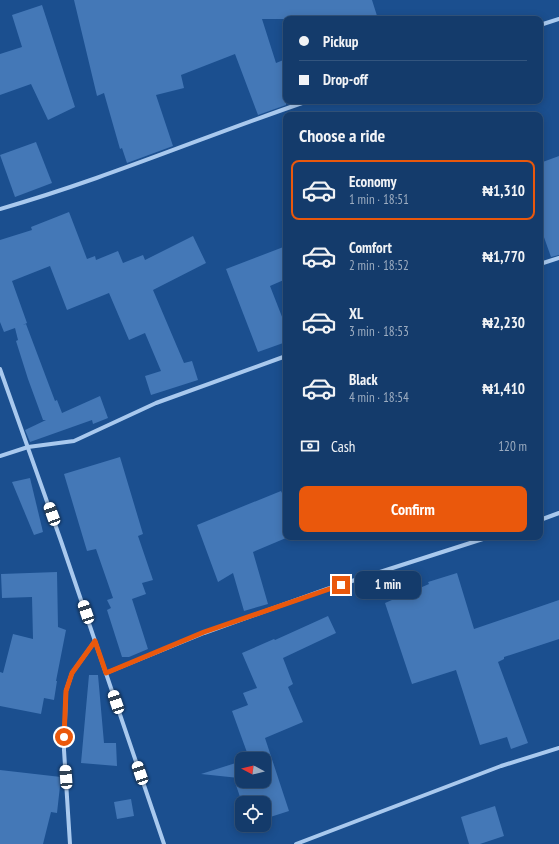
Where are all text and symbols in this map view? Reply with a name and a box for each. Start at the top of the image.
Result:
text: Pickup [323,32,358,51]
text: Drop-off [323,70,368,89]
text: Choose a ride [299,124,385,147]
icon: car [301,172,337,208]
text: Economy [349,172,397,191]
text: ₦1,310 [482,181,525,200]
text: 1 min · 18:51 [349,191,409,208]
icon: car [301,238,337,274]
text: Comfort [349,238,392,257]
text: ₦1,770 [482,247,525,266]
text: 2 min · 18:52 [349,257,409,274]
icon: car [301,304,337,340]
text: XL [349,304,363,323]
text: ₦2,230 [482,313,525,332]
text: 3 min · 18:53 [349,323,409,340]
icon: car [301,370,337,406]
text: Black [349,370,378,389]
text: ₦1,410 [482,379,525,398]
text: 4 min · 18:54 [349,389,409,406]
icon: cash [299,435,321,457]
text: Cash [331,437,355,456]
text: 120 m [498,438,527,455]
button: Confirm [299,486,527,532]
car [42,501,62,527]
callout: 1 min [355,571,421,599]
route end [332,576,350,594]
text: 1 min [375,576,401,593]
car [76,599,96,625]
car [106,689,126,715]
route start [55,728,73,746]
north arrow [235,752,271,788]
map controls [235,752,271,832]
car [130,760,150,786]
car [59,765,73,789]
button: locate [235,796,271,832]

